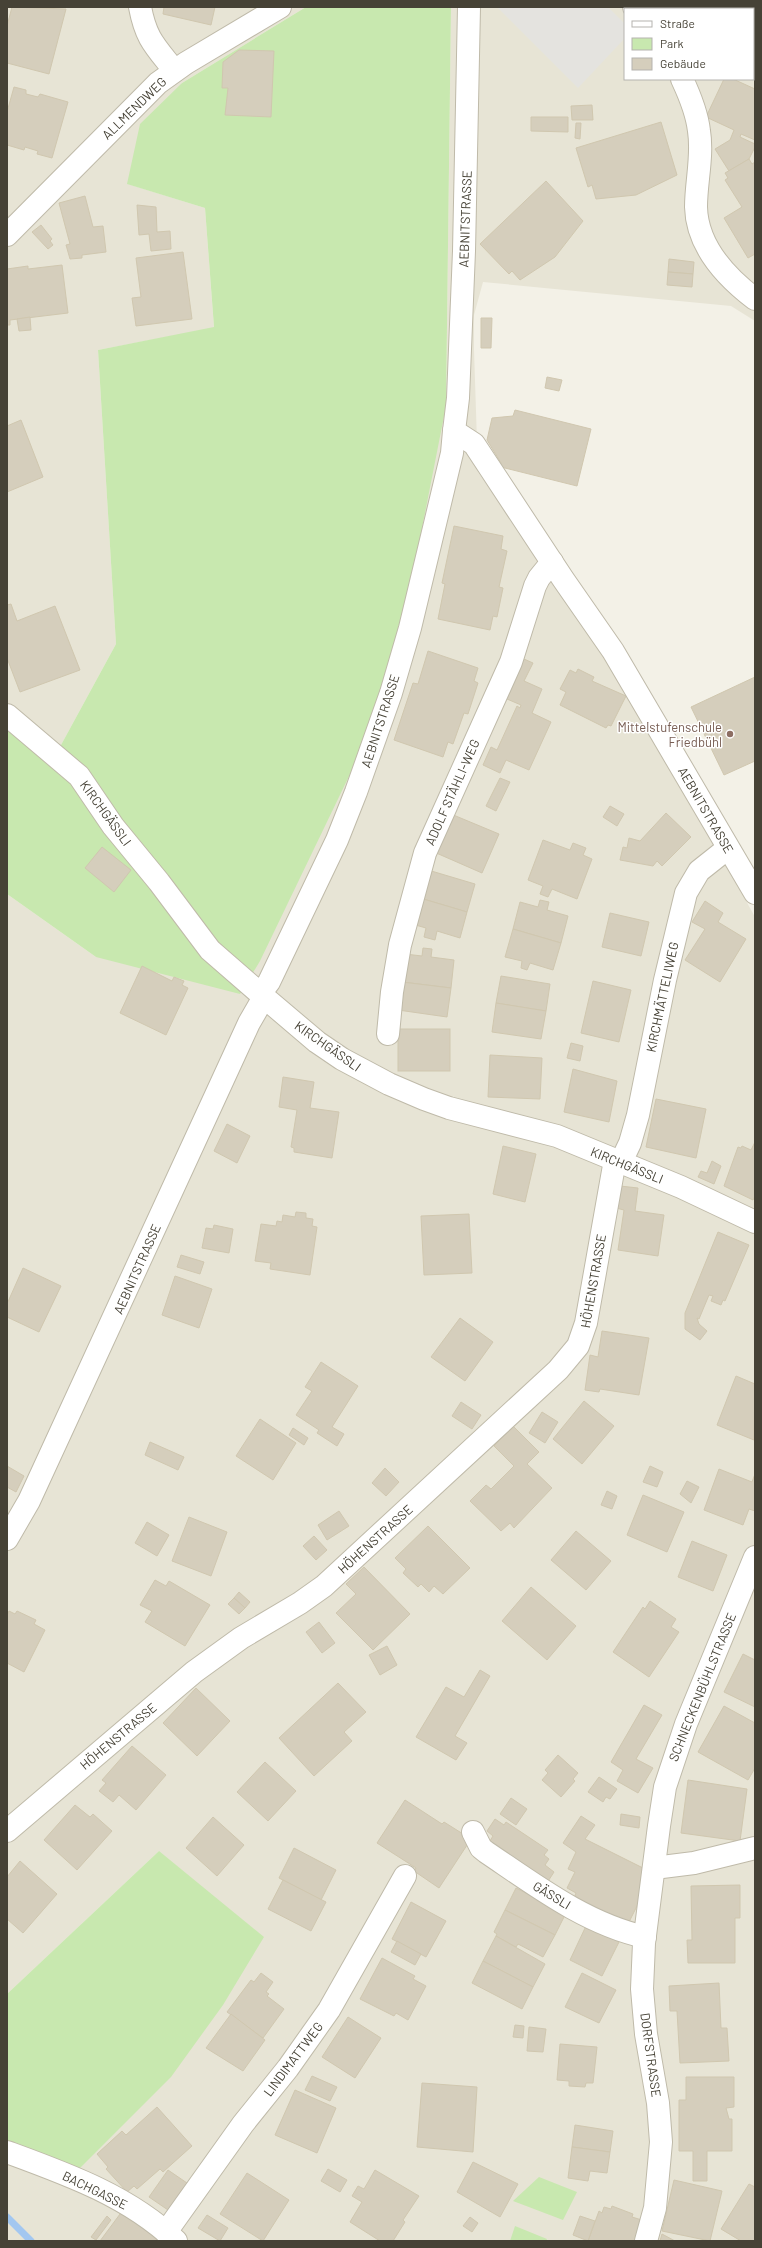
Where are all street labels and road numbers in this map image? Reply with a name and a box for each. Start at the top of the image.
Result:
street label: ALLMENDWEG [98,73,170,143]
street label: AEBNITSTRASSE [455,170,475,268]
street label: AEBNITSTRASSE [357,672,403,770]
street label: ADOLF STÄHLI-WEG [421,736,483,848]
street label: AEBNITSTRASSE [675,764,737,856]
street label: KIRCHGÄSSLI [77,777,135,849]
street label: KIRCHMÄTTELIWEG [642,940,682,1054]
street label: KIRCHGÄSSLI [292,1017,364,1075]
street label: KIRCHGÄSSLI [588,1143,666,1187]
street label: AEBNITSTRASSE [110,1221,164,1317]
street label: HÖHENSTRASSE [577,1233,609,1329]
street label: HÖHENSTRASSE [334,1501,416,1577]
street label: SCHNECKENBÜHLSTRASSE [665,1610,739,1764]
street label: HÖHENSTRASSE [76,1699,160,1773]
street label: GÄSSLI [530,1877,574,1913]
street label: DORFSTRASSE [637,2012,665,2098]
street label: LINDIMATTWEG [260,2019,326,2099]
street label: BACHGASSE [60,2167,130,2213]

